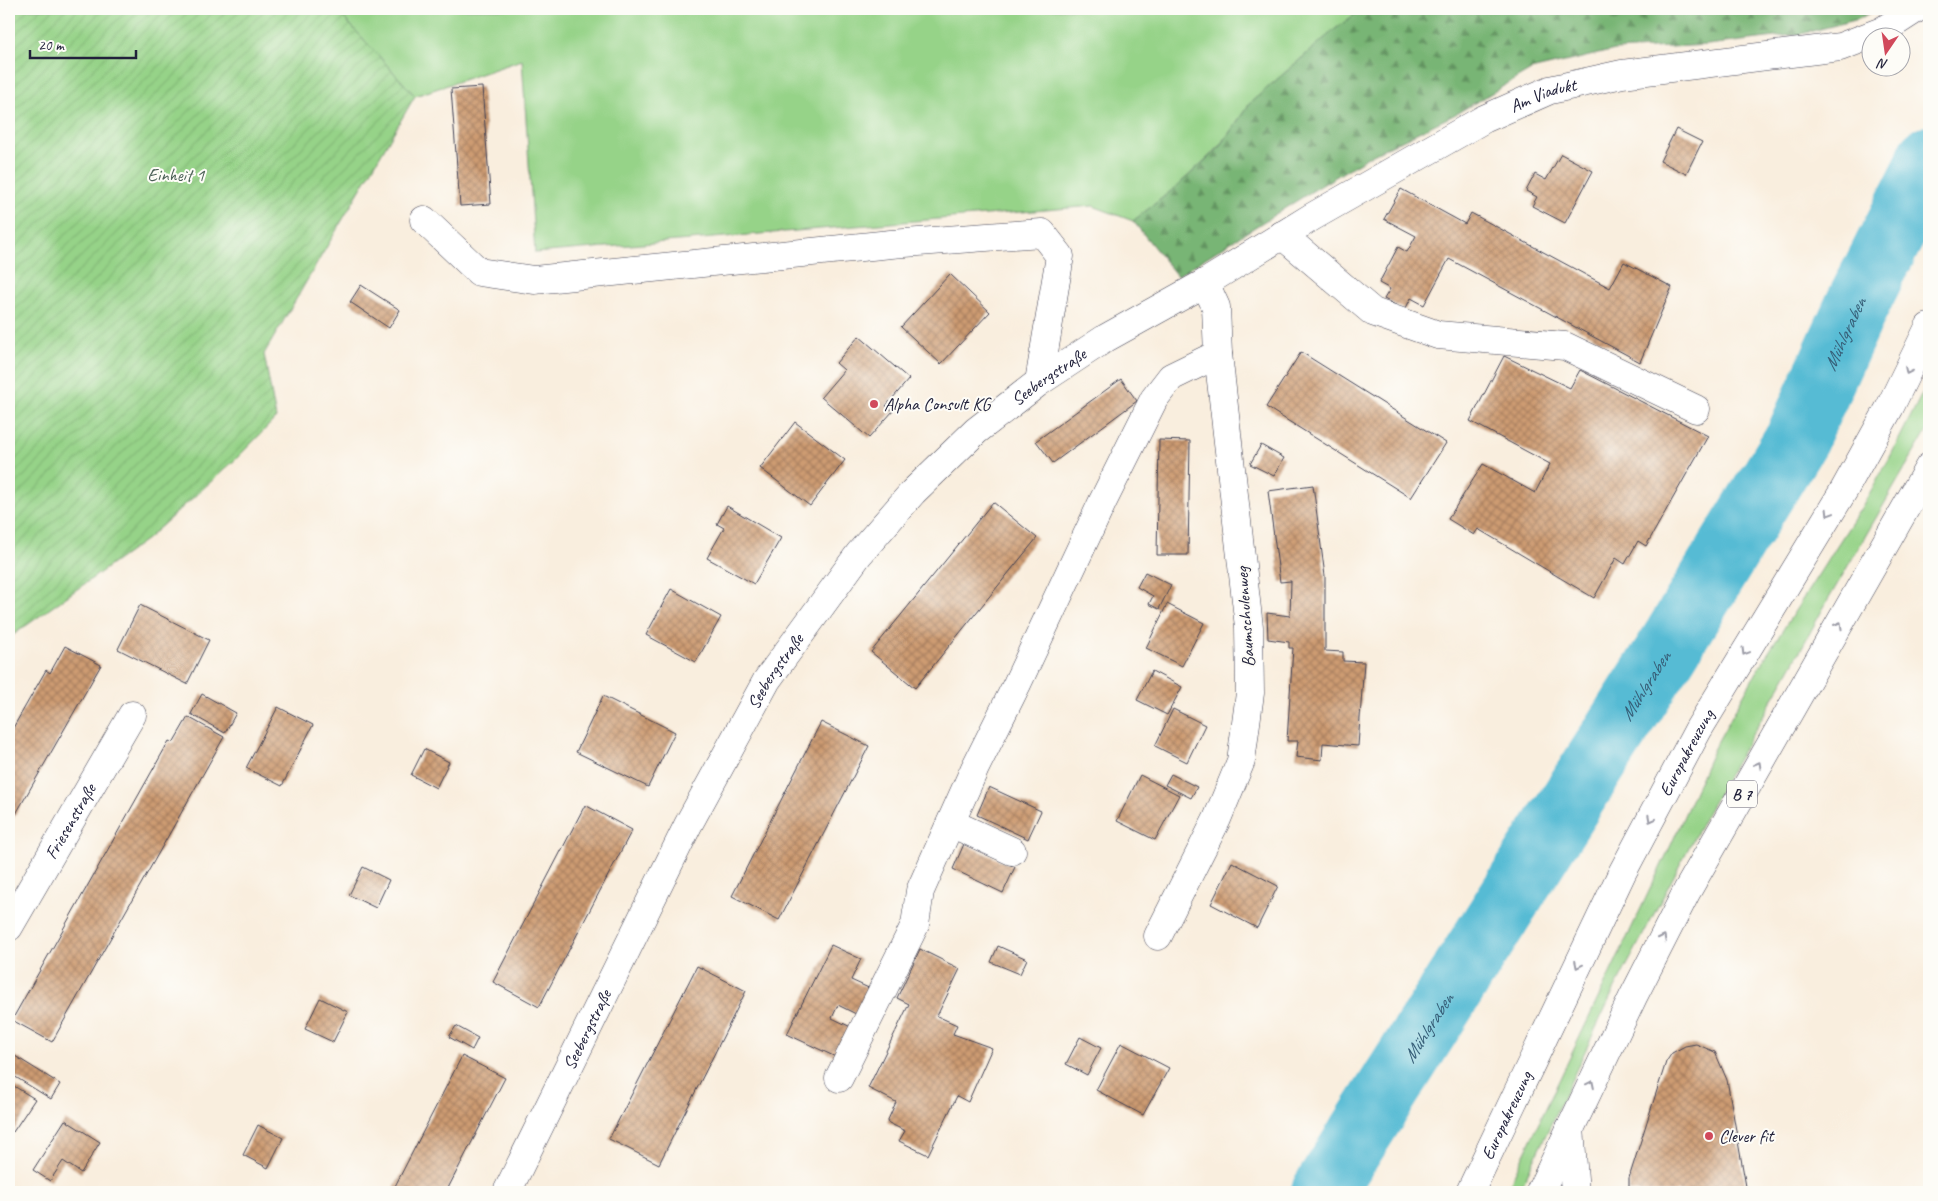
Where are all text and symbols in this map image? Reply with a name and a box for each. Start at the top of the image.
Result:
scale bar [30,28,136,60]
north arrow [1860,28,1910,78]
text: 20 m [38,36,65,55]
text: N [1875,54,1889,73]
street label: Am Viadukt [1506,73,1580,117]
park label: Einheit 1 [148,164,205,186]
water label: Mühlgraben [1818,291,1873,374]
street label: Seebergstraße [1007,343,1091,410]
one-way arrow [1904,366,1914,375]
place label: Alpha Consult KG [884,393,992,415]
marker: Alpha Consult KG [868,398,880,410]
one-way arrow [1826,508,1836,517]
street label: Baumschulenweg [1230,565,1259,668]
one-way arrow [1833,621,1843,630]
street label: Seebergstraße [742,628,809,713]
water label: Mühlgraben [1615,645,1678,725]
one-way arrow [1742,647,1751,656]
street label: Europakreuzung [1654,704,1720,800]
one-way arrow [1752,762,1762,771]
street label: Friesenstraße [40,779,101,863]
road number: B 7 [1727,781,1757,808]
one-way arrow [1647,814,1657,823]
one-way arrow [1657,934,1667,943]
one-way arrow [1574,960,1585,969]
street label: Seebergstraße [558,985,616,1073]
water label: Mühlgraben [1397,987,1461,1067]
street label: Europakreuzung [1476,1066,1538,1163]
one-way arrow [1585,1080,1595,1089]
place label: Clever fit [1719,1125,1775,1147]
marker: Clever fit [1703,1130,1715,1142]

